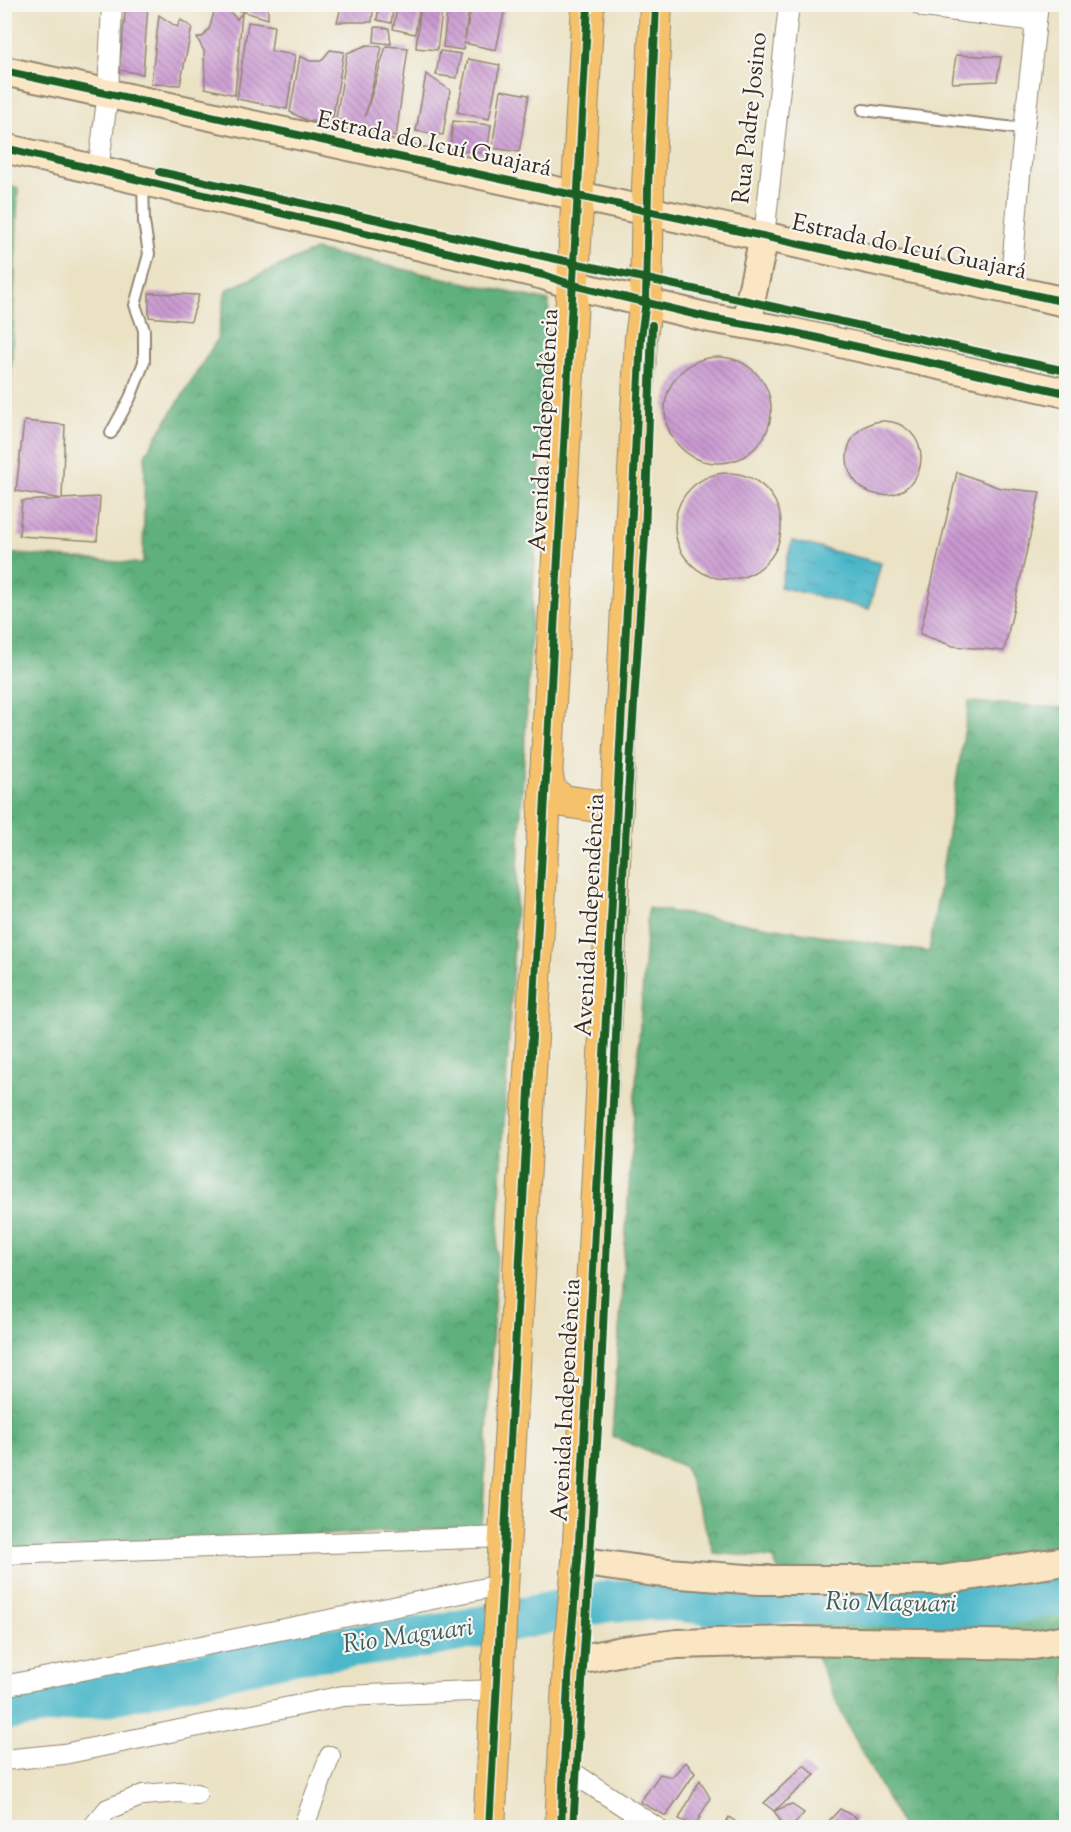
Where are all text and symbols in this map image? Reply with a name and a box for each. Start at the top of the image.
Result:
street label: Rua Padre Josino [725,30,777,206]
street label: Estrada do Icuí Guajará [313,103,555,187]
street label: Estrada do Icuí Guajará [788,206,1030,290]
street label: Avenida Independência [522,307,568,553]
street label: Avenida Independência [568,792,614,1038]
street label: Avenida Independência [544,1277,590,1523]
water label: Rio Maguari [825,1584,957,1624]
water label: Rio Maguari [340,1610,476,1664]

